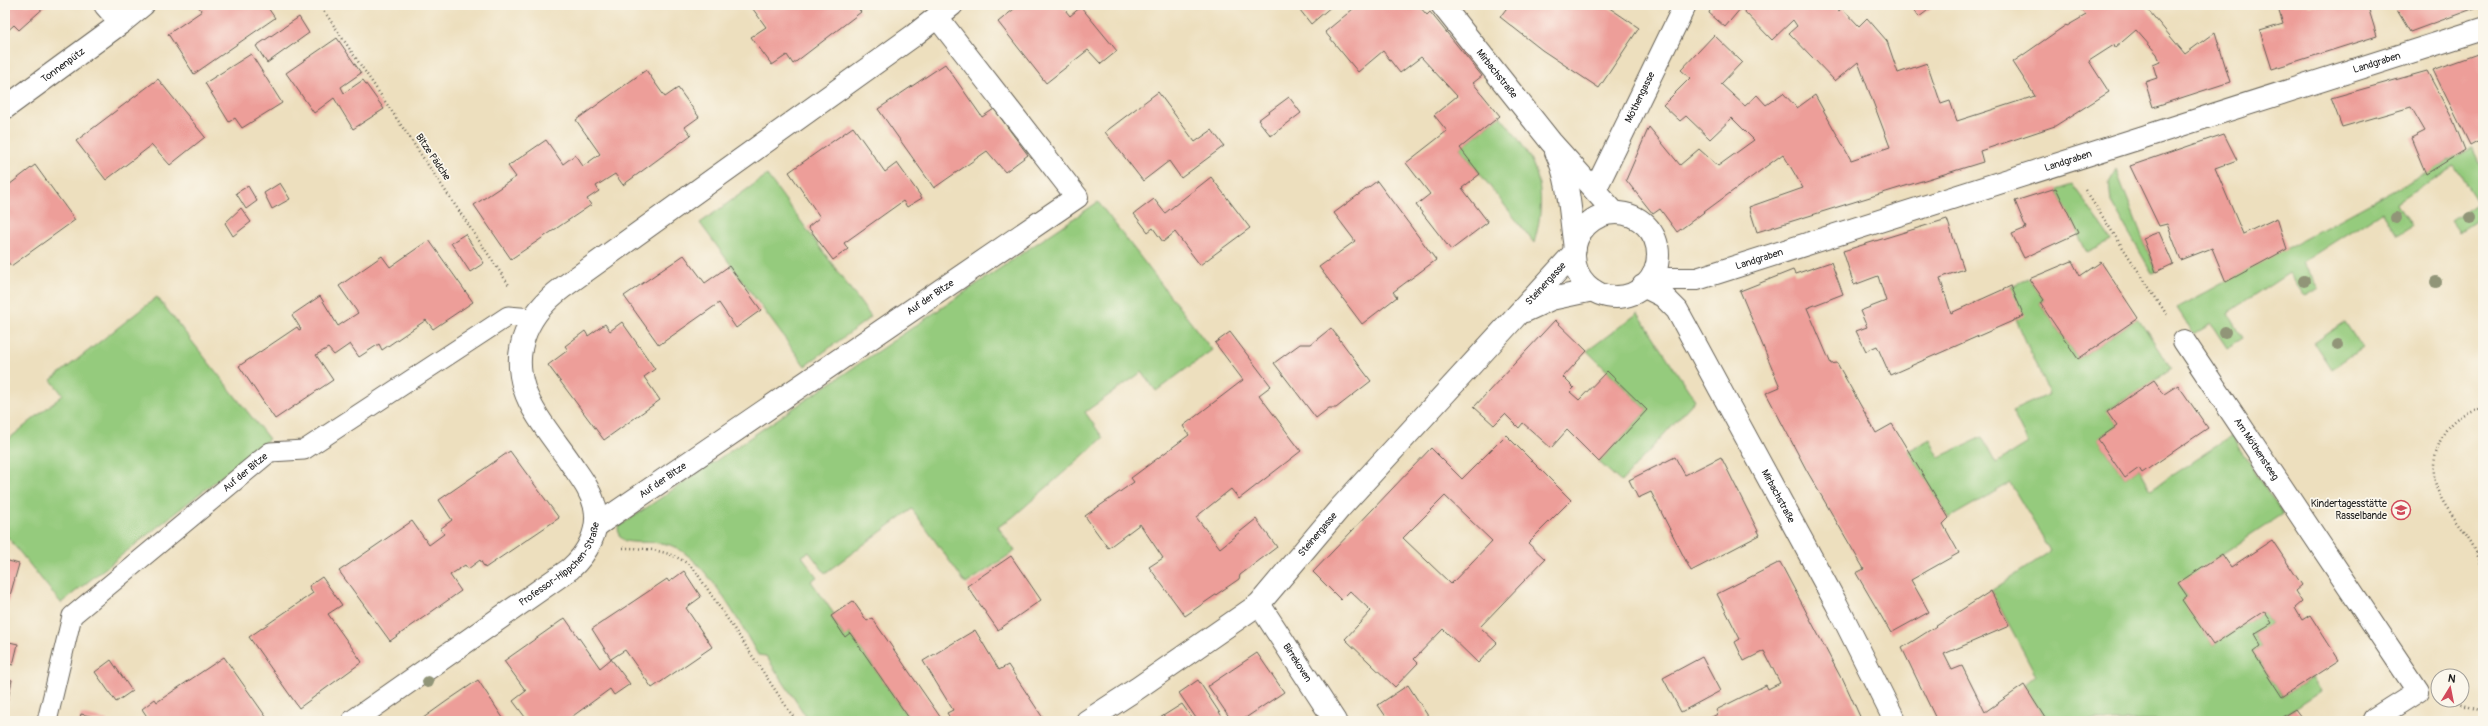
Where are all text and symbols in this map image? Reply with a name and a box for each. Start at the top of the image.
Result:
street label: Tonnenpütz [39,45,87,85]
street label: Mirbachstraße [1474,47,1520,101]
street label: Landgraben [2352,49,2402,76]
street label: Möthengasse [1623,70,1658,125]
street label: Bitze Pädche [413,131,453,183]
street label: Landgraben [2043,148,2094,174]
street label: Landgraben [1734,246,1785,272]
street label: Steinergasse [1523,260,1569,308]
street label: Auf der Bitze [904,277,956,318]
street label: Am Möthensteeg [2231,416,2281,483]
street label: Auf der Bitze [220,450,270,494]
street label: Auf der Bitze [637,460,689,501]
street label: Mirbachstraße [1759,467,1797,525]
place label: Kindertagesstätte Rasselbande [2311,498,2387,522]
school or university icon: Kindertagesstätte Rasselbande [2390,499,2412,521]
street label: Steinergasse [1296,510,1340,559]
street label: Professor-Hippchen-Straße [517,521,602,609]
street label: Birrekoven [1280,641,1314,685]
north arrow [2430,668,2470,708]
text: N [2447,672,2457,686]

